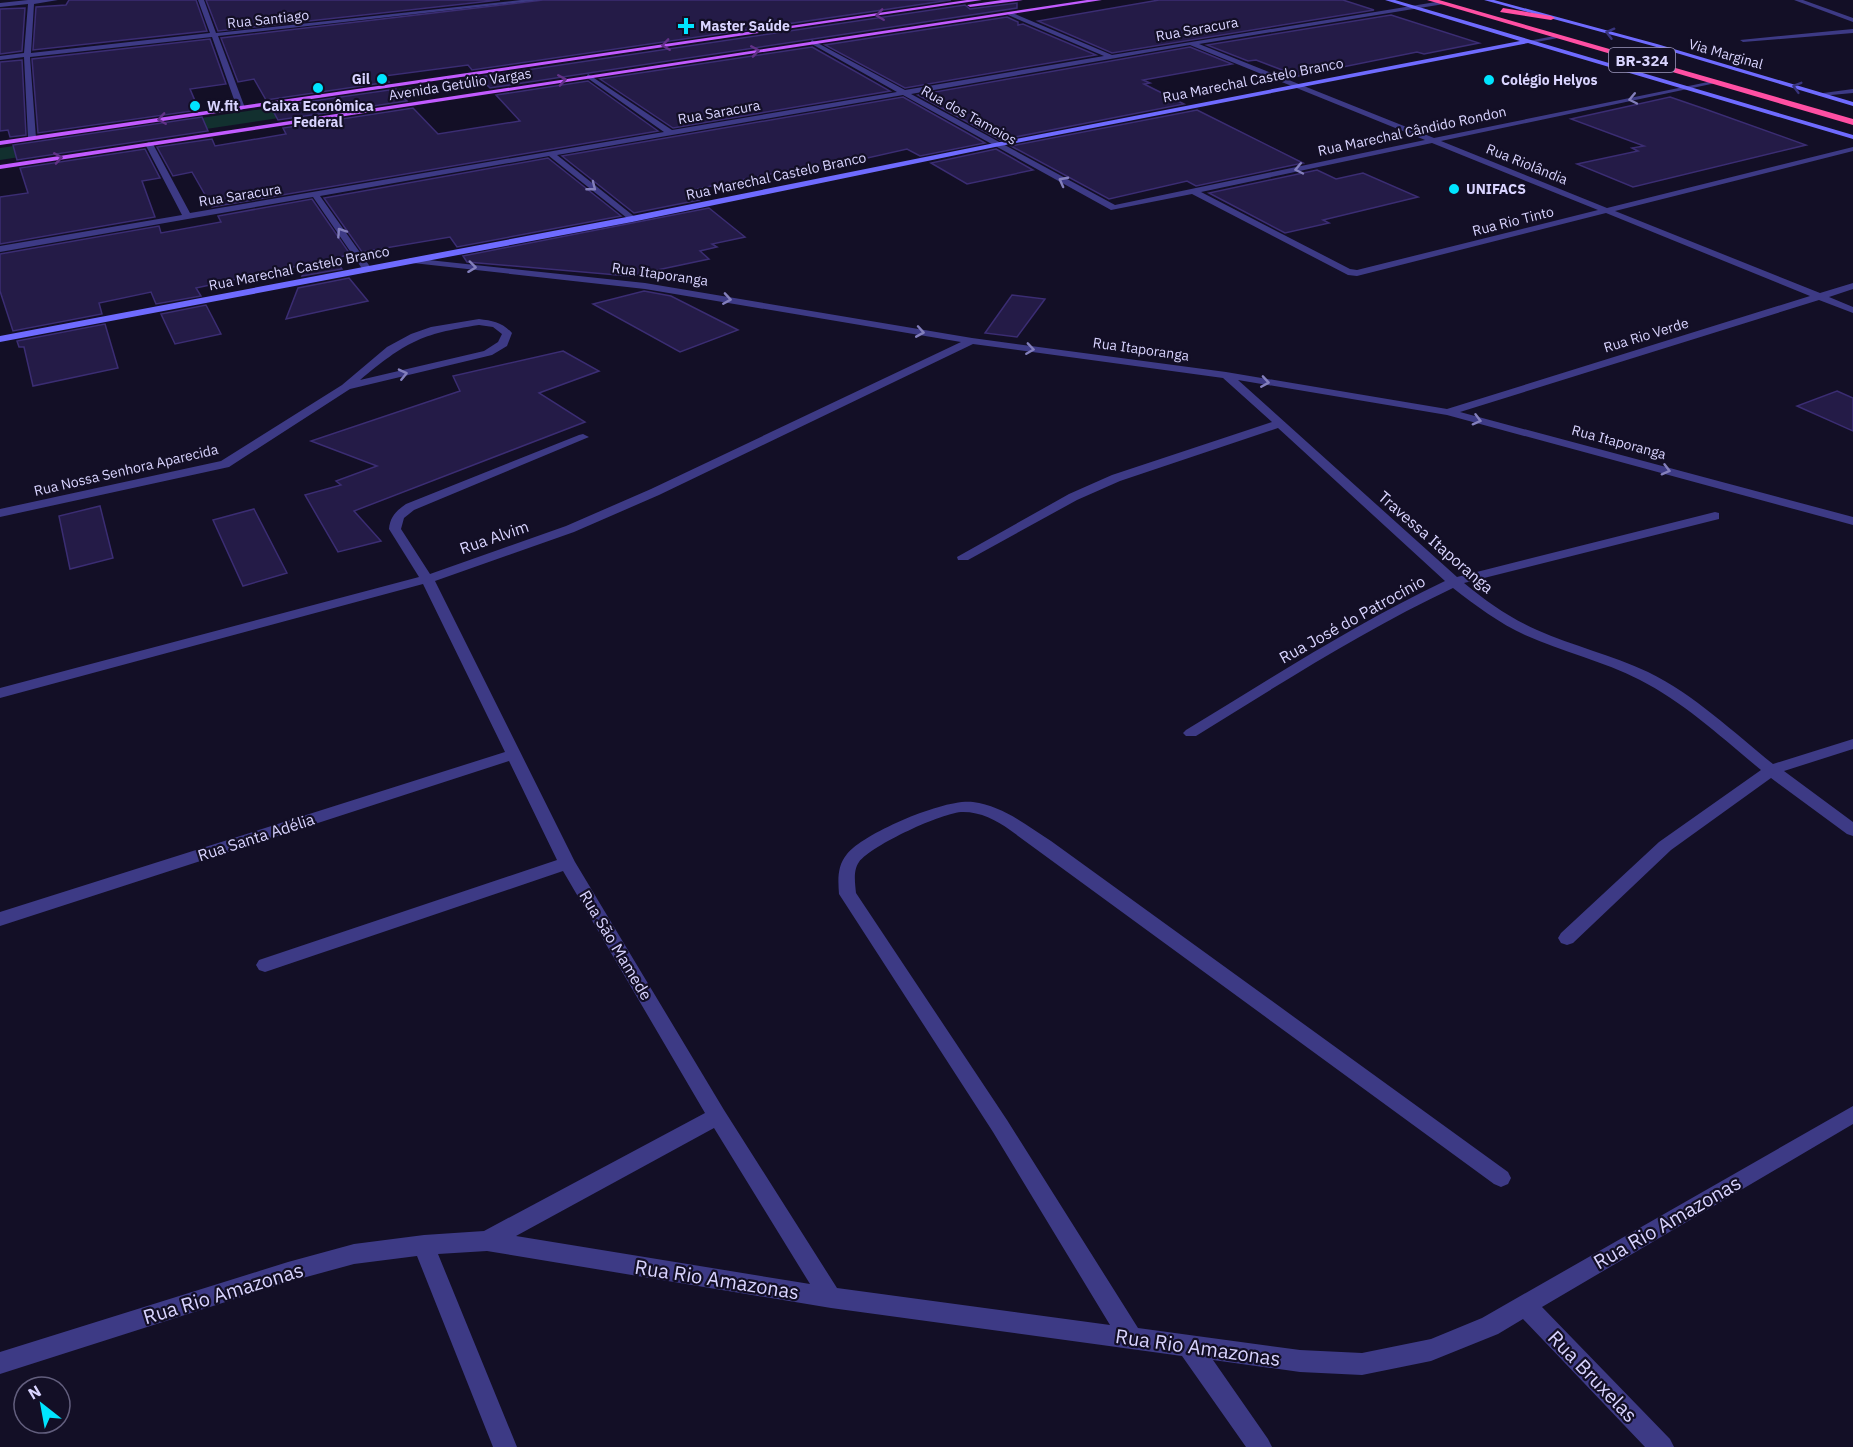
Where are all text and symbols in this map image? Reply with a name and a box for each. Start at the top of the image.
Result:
street label: Rua Santiago [226,6,310,32]
one-way arrow [875,8,885,20]
street label: Rua Saracura [1154,13,1240,45]
marker: Master Saúde [677,17,695,35]
place label: Master Saúde [700,17,790,35]
one-way arrow [1605,28,1615,41]
street label: Via Marginal [1687,35,1765,73]
one-way arrow [662,39,671,51]
one-way arrow [750,45,759,57]
road number: BR-324 [1609,48,1675,72]
street label: Rua Marechal Castelo Branco [1161,54,1345,106]
street label: Avenida Getúlio Vargas [387,64,533,104]
place label: Gil [352,70,370,88]
place label: Colégio Helyos [1501,71,1598,89]
marker: Gil [375,72,389,86]
marker: Colégio Helyos [1482,73,1496,87]
one-way arrow [557,75,566,87]
marker: Caixa Econômica Federal [311,81,325,95]
street label: Rua dos Tamoios [918,81,1020,149]
one-way arrow [1792,82,1803,94]
one-way arrow [1629,92,1639,105]
street label: Rua Saracura [676,96,762,128]
place label: W.fit [207,97,239,115]
place label: Caixa Econômica Federal [262,97,374,131]
marker: W.fit [188,99,202,113]
street label: Rua Marechal Cândido Rondon [1316,102,1508,160]
one-way arrow [157,113,166,125]
street label: Rua Riolândia [1484,139,1571,189]
street label: Rua Marechal Castelo Branco [684,148,868,204]
one-way arrow [53,153,62,165]
one-way arrow [1294,162,1304,175]
one-way arrow [1059,177,1069,188]
one-way arrow [585,179,596,190]
street label: Rua Saracura [197,180,283,210]
place label: UNIFACS [1466,180,1526,198]
marker: UNIFACS [1447,182,1461,196]
street label: Rua Rio Tinto [1470,202,1556,240]
one-way arrow [337,228,348,239]
street label: Rua Marechal Castelo Branco [207,242,391,294]
street label: Rua Itaporanga [611,258,710,290]
one-way arrow [467,260,476,273]
one-way arrow [723,292,732,304]
street label: Rua Rio Verde [1601,313,1691,356]
one-way arrow [914,325,924,338]
street label: Rua Itaporanga [1092,333,1191,365]
one-way arrow [1026,342,1035,355]
one-way arrow [398,368,408,381]
one-way arrow [1260,375,1269,387]
one-way arrow [1472,412,1482,425]
street label: Rua Itaporanga [1570,421,1669,463]
street label: Rua Nossa Senhora Aparecida [32,440,220,500]
one-way arrow [1660,463,1671,475]
street label: Travessa Itaporanga [1374,486,1498,598]
street label: Rua Alvim [457,516,531,558]
street label: Rua José do Patrocínio [1276,571,1428,667]
street label: Rua Santa Adélia [195,809,317,865]
street label: Rua São Mamede [575,886,657,1004]
street label: Rua Rio Amazonas [1588,1169,1746,1275]
street label: Rua Rio Amazonas [633,1253,801,1305]
street label: Rua Rio Amazonas [140,1256,306,1330]
street label: Rua Rio Amazonas [1114,1322,1282,1372]
street label: Rua Bruxelas [1542,1324,1644,1428]
north arrow [12,1375,72,1435]
text: N [24,1381,44,1404]

